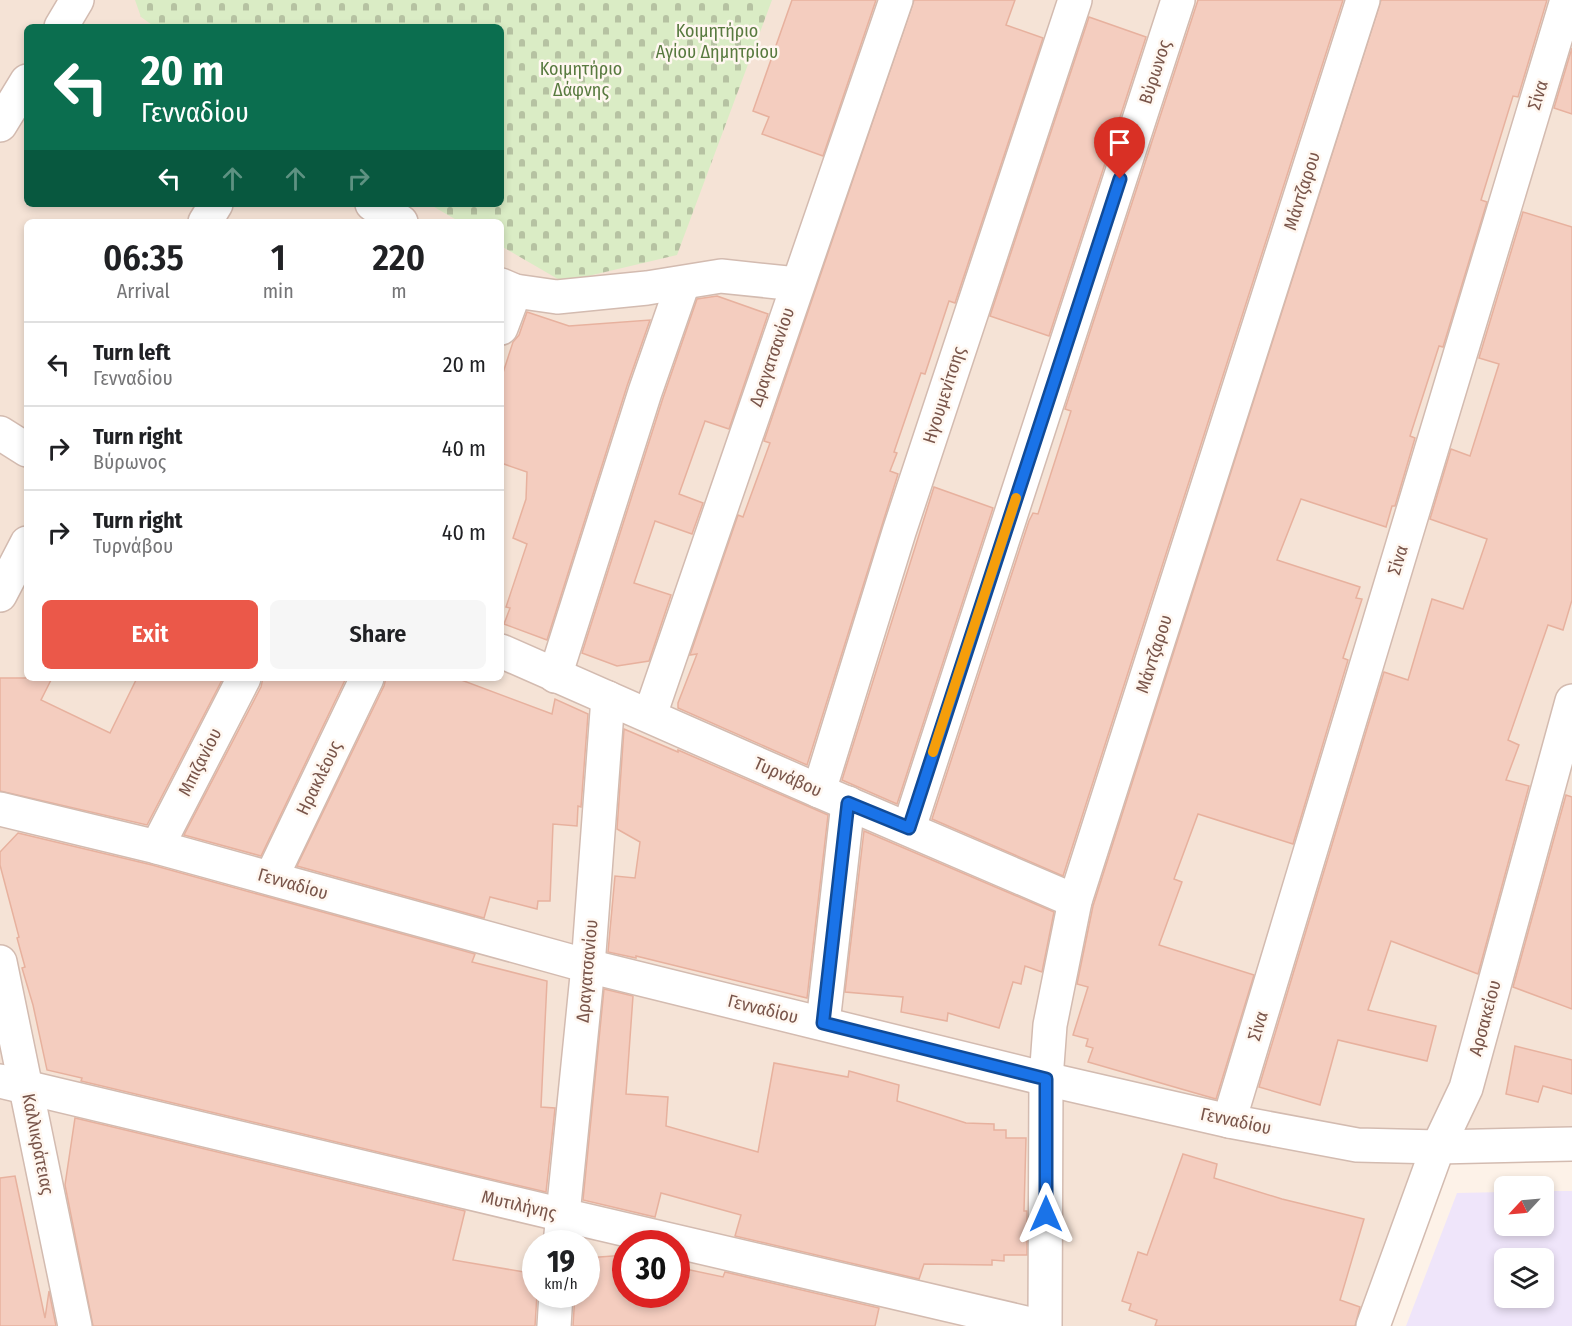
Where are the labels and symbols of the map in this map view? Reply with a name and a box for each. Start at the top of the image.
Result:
park label: Κοιμητήριο Αγίου Δημητρίου [656,20,778,63]
street label: Βύρωνος [1134,37,1176,107]
park label: Κοιμητήριο Δάφνης [540,58,622,101]
street label: Σίνα [1523,77,1553,113]
pin [1094,117,1145,179]
street label: Μάντζαρου [1279,149,1325,233]
street label: Δραγατσανίου [745,305,799,409]
street label: Ηγουμενίτσης [918,343,970,446]
street label: Σίνα [1383,542,1413,578]
street label: Μάντζαρου [1131,612,1177,696]
street label: Μπιζανίου [174,724,226,800]
street label: Ηρακλέους [292,737,347,819]
street label: Τυρνάβου [751,752,825,802]
street label: Γενναδίου [255,864,331,904]
street label: Δραγατσανίου [572,919,602,1023]
street label: Αρσακείου [1464,978,1506,1058]
street label: Γενναδίου [725,990,801,1028]
street label: Σίνα [1243,1008,1273,1044]
street label: Καλλικράτειας [17,1092,59,1197]
street label: Γενναδίου [1199,1103,1273,1139]
north arrow [1494,1176,1554,1236]
position arrow [1014,1182,1078,1246]
street label: Μυτιλήνης [479,1186,559,1224]
speed limit sign: 30 [612,1230,690,1308]

